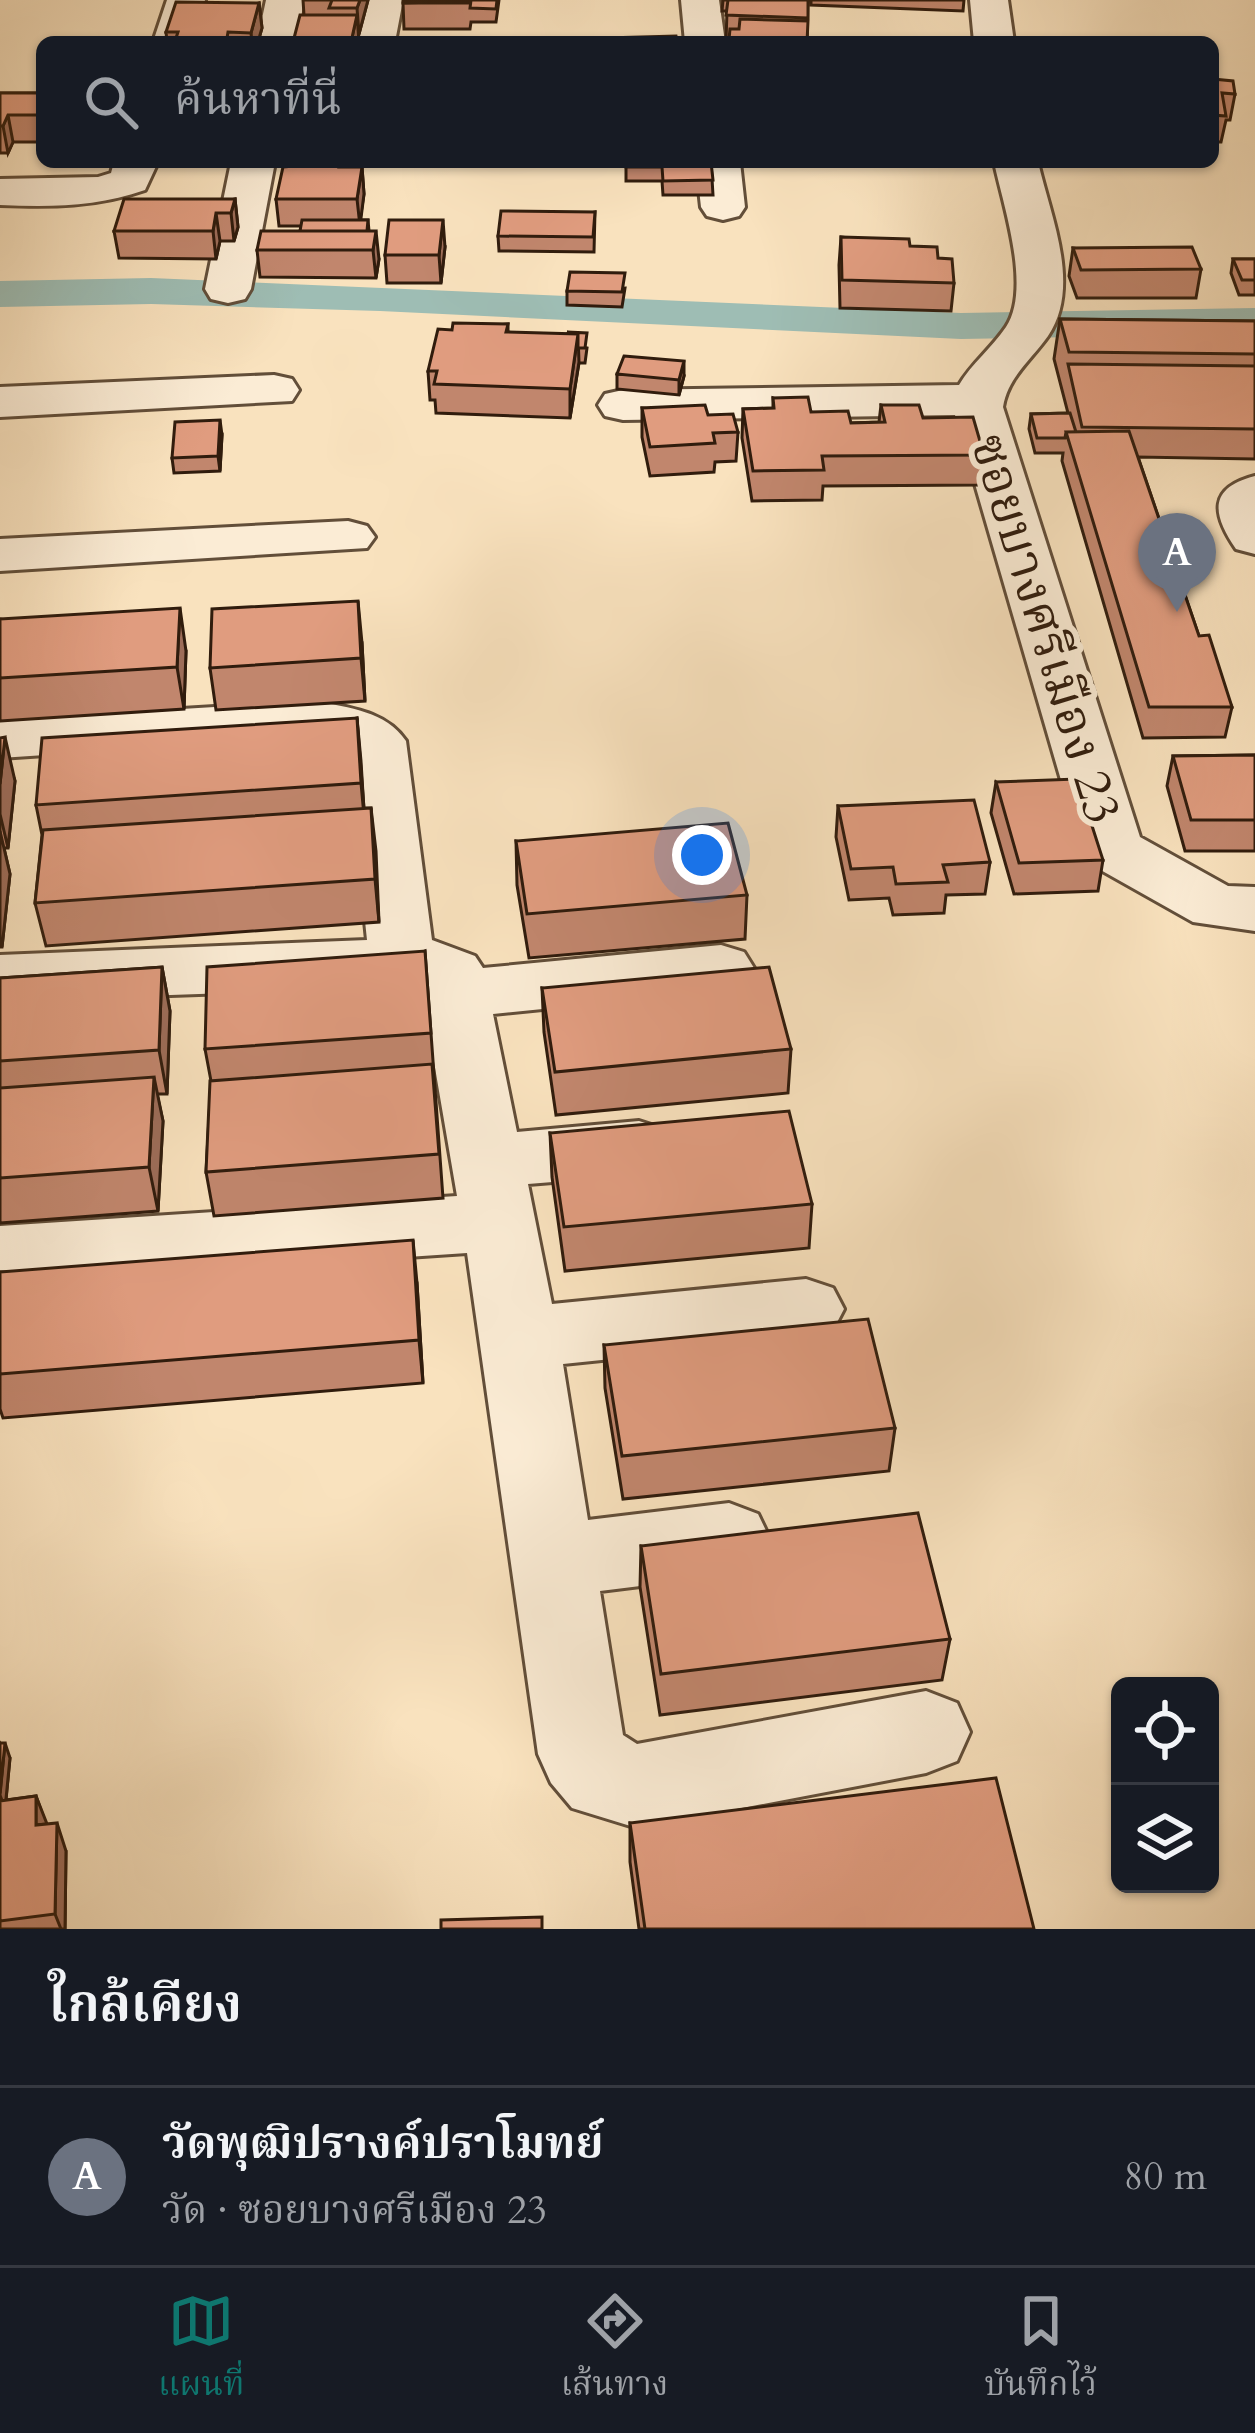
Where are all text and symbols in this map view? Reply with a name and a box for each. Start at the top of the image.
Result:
search box [36,36,1219,168]
icon: search [78,69,144,135]
text: ค้นหาที่นี่ [174,69,342,130]
street label: ซอยบางศรีเมือง 23 [952,426,1138,832]
pin: A [1138,513,1216,612]
your location [672,825,732,885]
map controls [1111,1677,1219,1893]
button: locate [1111,1677,1219,1785]
button: layers [1111,1785,1219,1893]
text: ใกล้เคียง [48,1970,242,2040]
text: วัดพุฒิปรางค์ปราโมทย์ [162,2113,603,2174]
text: A [72,2150,102,2203]
text: 80 m [1124,2150,1207,2203]
text: วัด · ซอยบางศรีเมือง 23 [162,2184,547,2237]
tab: แผนที่ [158,2288,245,2413]
tab: เส้นทาง [561,2288,668,2413]
tab: บันทึกไว้ [984,2288,1097,2413]

